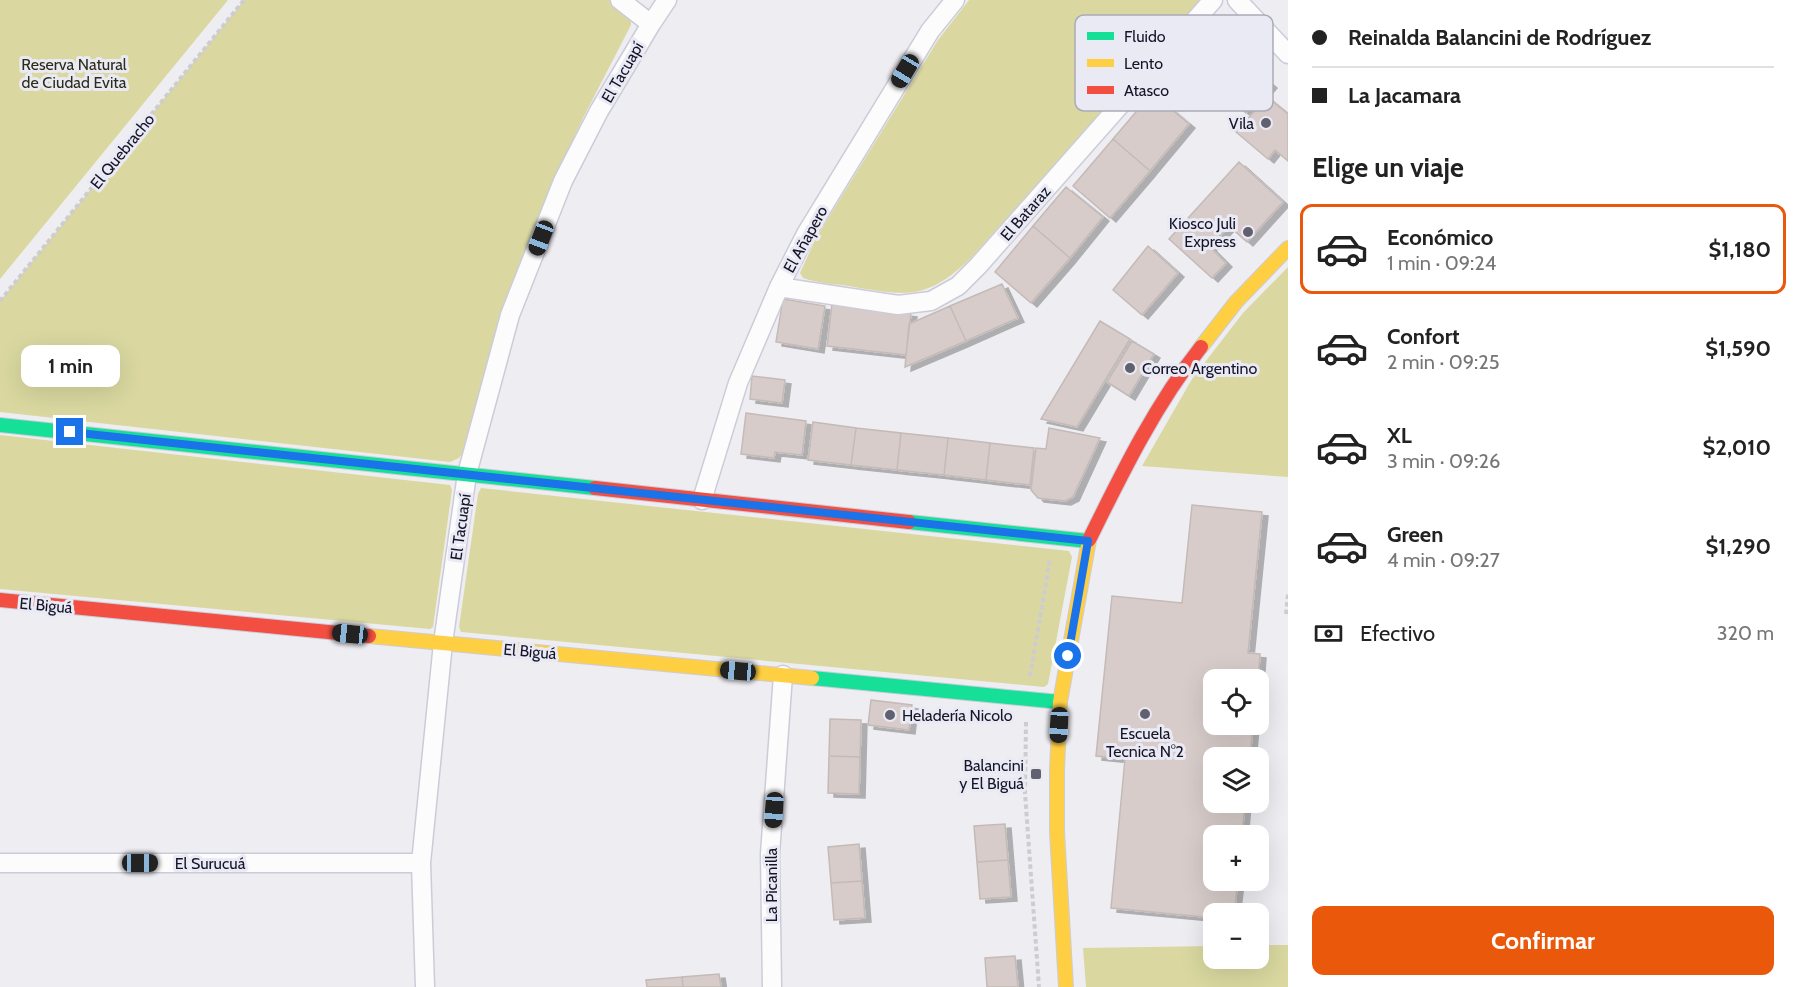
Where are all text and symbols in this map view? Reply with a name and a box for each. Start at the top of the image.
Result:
legend [1075,15,1273,111]
text: Reinalda Balancini de Rodríguez [1348,24,1651,51]
text: Fluido [1124,27,1166,46]
street label: El Tacuapí [597,38,648,106]
car [888,51,922,91]
text: Lento [1124,54,1163,73]
park label: Reserva Natural de Ciudad Evita [21,55,127,92]
text: Atasco [1124,81,1169,100]
text: La Jacamara [1348,82,1461,109]
street label: El Quebracho [86,110,159,193]
place label: Vila [1229,114,1254,133]
marker: Vila [1259,116,1273,130]
text: Elige un viaje [1312,151,1464,184]
street label: El Bataraz [996,182,1055,245]
street label: El Añapero [779,202,832,276]
place label: Kiosco Juli Express [1169,214,1236,251]
car [526,218,556,258]
icon: car [1315,222,1369,276]
text: Económico [1387,224,1493,251]
marker: Kiosco Juli Express [1241,225,1255,239]
text: $1,180 [1708,236,1771,263]
text: 1 min · 09:24 [1387,251,1496,275]
icon: car [1315,321,1369,375]
text: Confort [1387,323,1460,350]
text: $1,590 [1705,335,1771,362]
callout: 1 min [20,345,119,387]
text: 2 min · 09:25 [1387,350,1499,374]
text: 1 min [48,354,93,378]
place label: Correo Argentino [1142,359,1257,378]
marker: Correo Argentino [1123,361,1137,375]
route end [56,418,83,445]
icon: car [1315,420,1369,474]
text: XL [1387,422,1412,449]
text: $2,010 [1703,434,1771,461]
text: 3 min · 09:26 [1387,449,1500,473]
street label: El Tacuapí [446,492,475,562]
icon: car [1315,519,1369,573]
text: Green [1387,521,1443,548]
text: $1,290 [1705,533,1771,560]
text: 4 min · 09:27 [1387,548,1500,572]
street label: El Biguá [19,594,74,617]
icon: cash [1312,617,1345,650]
text: Efectivo [1360,620,1435,647]
text: 320 m [1717,621,1774,645]
car [331,623,369,645]
street label: El Biguá [503,640,558,663]
route start [1054,642,1081,669]
car [719,660,757,682]
map controls [1203,669,1269,969]
button: locate [1203,669,1269,735]
place label: Heladería Nicolo [902,706,1013,725]
car [1049,707,1069,743]
marker: Escuela Tecnica N°2 [1138,707,1152,721]
marker: Heladería Nicolo [883,708,897,722]
place label: Escuela Tecnica N°2 [1106,724,1184,761]
button: layers [1203,747,1269,813]
place label: Balancini y El Biguá [959,756,1024,793]
marker: Balancini y El Biguá [1029,767,1043,781]
car [764,791,784,829]
button: + [1203,825,1269,891]
street label: La Picanilla [762,848,781,922]
car [122,854,158,872]
street label: El Surucuá [175,854,246,873]
button: − [1203,903,1269,969]
button: Confirmar [1312,906,1774,975]

